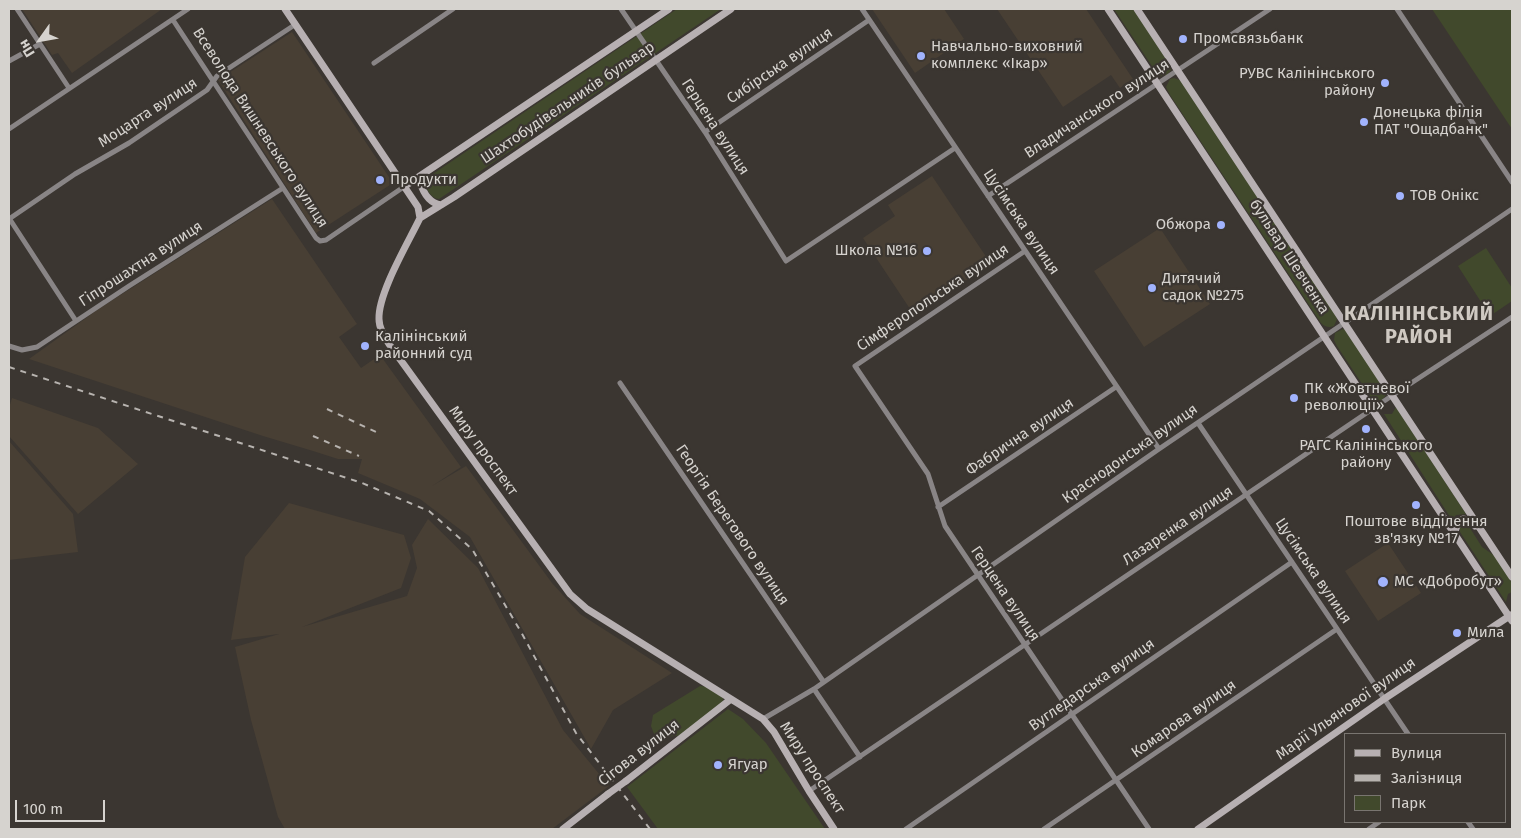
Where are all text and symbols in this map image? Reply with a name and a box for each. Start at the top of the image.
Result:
north arrow [15,15,65,65]
street label: Сибірська вулиця [724,24,836,108]
street label: Всеволода Вишневського вулиця [189,25,331,231]
place label: Промсвязьбанк [1193,30,1303,48]
marker: Промсвязьбанк [1177,33,1189,45]
text: Пн [15,36,39,60]
street label: Шахтобудівельників бульвар [478,38,658,168]
place label: Навчально-виховний комплекс «Ікар» [931,38,1083,73]
marker: Навчально-виховний комплекс «Ікар» [915,50,927,62]
street label: Владичанського вулиця [1021,55,1173,163]
place label: РУВС Калінінського району [1239,65,1375,100]
street label: Моцарта вулиця [95,74,201,152]
street label: Герцена вулиця [677,75,753,179]
marker: РУВС Калінінського району [1379,77,1391,89]
place label: Донецька філія ПАТ "Ощадбанк" [1374,104,1488,139]
marker: Донецька філія ПАТ "Ощадбанк" [1358,116,1370,128]
street label: Цусімська вулиця [979,166,1063,278]
place label: Продукти [390,171,457,189]
marker: Продукти [374,174,386,186]
place label: ТОВ Онікс [1410,187,1479,205]
marker: ТОВ Онікс [1394,190,1406,202]
street label: бульвар Шевченка [1245,196,1333,318]
place label: Обжора [1156,216,1211,234]
street label: Гіпрошахтна вулиця [76,217,206,311]
marker: Обжора [1215,219,1227,231]
street label: Сімферопольська вулиця [854,240,1012,356]
place label: Школа №16 [835,242,917,260]
marker: Школа №16 [921,245,933,257]
place label: Дитячий садок №275 [1162,270,1244,305]
marker: Дитячий садок №275 [1146,282,1158,294]
district label: КАЛІНІНСЬКИЙ РАЙОН [1342,302,1496,349]
place label: Калінінський районний суд [375,328,472,363]
marker: Калінінський районний суд [359,340,371,352]
place label: ПК «Жовтневої революції» [1304,380,1410,415]
marker: ПК «Жовтневої революції» [1288,392,1300,404]
street label: Фабрична вулиця [963,394,1077,480]
street label: Краснодонська вулиця [1059,400,1201,508]
street label: Миру проспект [445,403,521,499]
marker: РАГС Калінінського району [1360,423,1372,435]
place label: РАГС Калінінського району [1299,437,1433,472]
street label: Георгія Берегового вулиця [671,441,793,609]
street label: Лазаренка вулиця [1119,482,1237,570]
marker: Поштове відділення зв'язку №17 [1410,499,1422,511]
place label: Поштове відділення зв'язку №17 [1344,513,1488,548]
street label: Цусімська вулиця [1271,515,1355,627]
street label: Герцена вулиця [966,543,1044,645]
place label: МС «Добробут» [1394,573,1502,591]
marker: МС «Добробут» [1376,575,1390,589]
place label: Мила [1467,624,1504,642]
marker: Мила [1451,627,1463,639]
street label: Вугледарська вулиця [1026,635,1158,735]
street label: Марії Ульянової вулиця [1273,654,1419,764]
street label: Комарова вулиця [1128,676,1240,762]
street label: Сігова вулиця [595,716,683,790]
street label: Миру проспект [776,719,848,817]
legend [1344,733,1506,823]
text: Вулиця [1391,744,1442,762]
place label: Ягуар [728,756,768,774]
marker: Ягуар [712,759,724,771]
text: Залізниця [1391,769,1462,787]
scale bar [18,790,108,822]
text: Парк [1391,794,1426,812]
text: 100 m [23,800,63,818]

